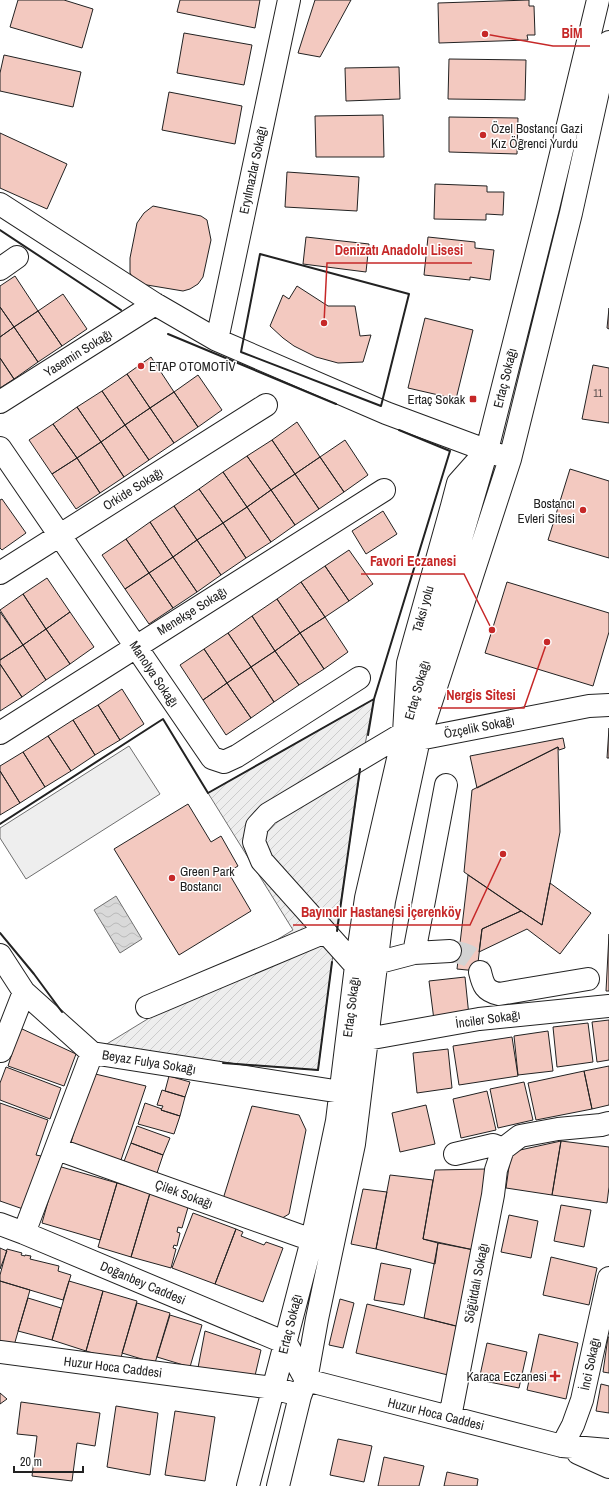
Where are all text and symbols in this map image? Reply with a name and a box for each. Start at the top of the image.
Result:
callout: BİM [553,20,590,46]
text: BİM [561,24,583,42]
place label: Özel Bostancı Gazi Kız Öğrenci Yurdu [491,120,583,152]
street label: Eryılmazlar Sokağı [235,124,271,216]
marker: Özel Bostancı Gazi Kız Öğrenci Yurdu [478,130,488,140]
callout: Denizatı Anadolu Lisesi [327,237,472,263]
text: Denizatı Anadolu Lisesi [335,241,463,259]
street label: Yasemin Sokağı [41,325,115,381]
street label: Ertaç Sokağı [489,346,521,410]
place label: ETAP OTOMOTİV [149,358,236,375]
marker: ETAP OTOMOTİV [136,361,146,371]
house number: 11 [593,386,603,400]
place label: Ertaç Sokak [408,391,466,408]
marker: Ertaç Sokak [468,394,478,404]
street label: Orkide Sokağı [100,464,166,514]
place label: Bostancı Evleri Sitesi [518,495,575,527]
marker: Bostancı Evleri Sitesi [578,505,588,515]
callout: Favori Eczanesi [361,548,464,574]
text: Favori Eczanesi [370,552,456,570]
street label: Menekşe Sokağı [154,583,230,639]
street label: Taksi yolu [408,584,438,634]
street label: Manolya Sokağı [126,638,182,710]
street label: Ertaç Sokağı [400,658,434,722]
callout: Nergis Sitesi [438,682,524,708]
text: Nergis Sitesi [446,686,516,704]
street label: Özçelik Sokağı [442,712,516,742]
place label: Green Park Bostancı [180,863,235,895]
marker: Green Park Bostancı [167,873,177,883]
callout: Bayındır Hastanesi İçerenköy [293,899,470,925]
text: Bayındır Hastanesi İçerenköy [301,903,462,921]
street label: Ertaç Sokağı [339,976,363,1038]
street label: İnciler Sokağı [455,1006,521,1032]
street label: Beyaz Fulya Sokağı [101,1046,197,1078]
street label: Çilek Sokağı [153,1176,215,1212]
street label: Söğütdalı Sokağı [460,1241,492,1324]
street label: Doğanbey Caddesi [98,1257,188,1309]
street label: Ertaç Sokağı [274,1292,306,1356]
street label: İnci Sokağı [576,1336,604,1392]
street label: Huzur Hoca Caddesi [63,1353,163,1381]
place label: Karaca Eczanesi [466,1368,547,1385]
marker: Karaca Eczanesi [550,1371,560,1381]
street label: Huzur Hoca Caddesi [386,1394,486,1434]
scale bar [14,1448,83,1474]
text: 20 m [20,1454,42,1470]

